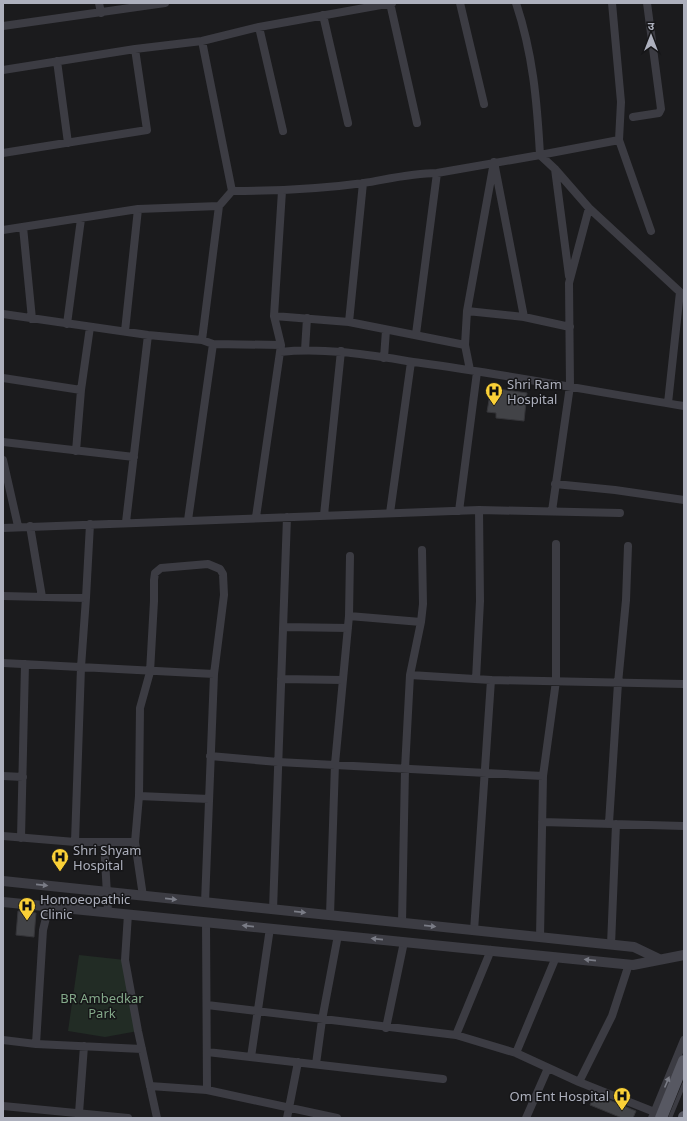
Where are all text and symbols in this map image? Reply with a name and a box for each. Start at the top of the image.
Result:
north arrow [631,16,671,56]
text: उ [648,18,655,33]
place label: Shri Ram Hospital [507,375,562,408]
hospital icon: Shri Ram Hospital [484,381,504,406]
place label: Shri Shyam Hospital [73,841,142,874]
hospital icon: Shri Shyam Hospital [50,847,70,872]
one-way arrow [36,882,48,889]
place label: Homoeopathic Clinic [40,890,130,923]
hospital icon: Homoeopathic Clinic [17,896,37,921]
one-way arrow [165,896,177,902]
one-way arrow [294,909,306,916]
one-way arrow [242,923,254,929]
one-way arrow [424,923,436,929]
one-way arrow [371,936,383,942]
one-way arrow [584,957,596,964]
park label: BR Ambedkar Park [60,989,144,1022]
one-way arrow [663,1076,670,1088]
hospital icon: Om Ent Hospital [612,1086,632,1111]
place label: Om Ent Hospital [510,1087,609,1105]

